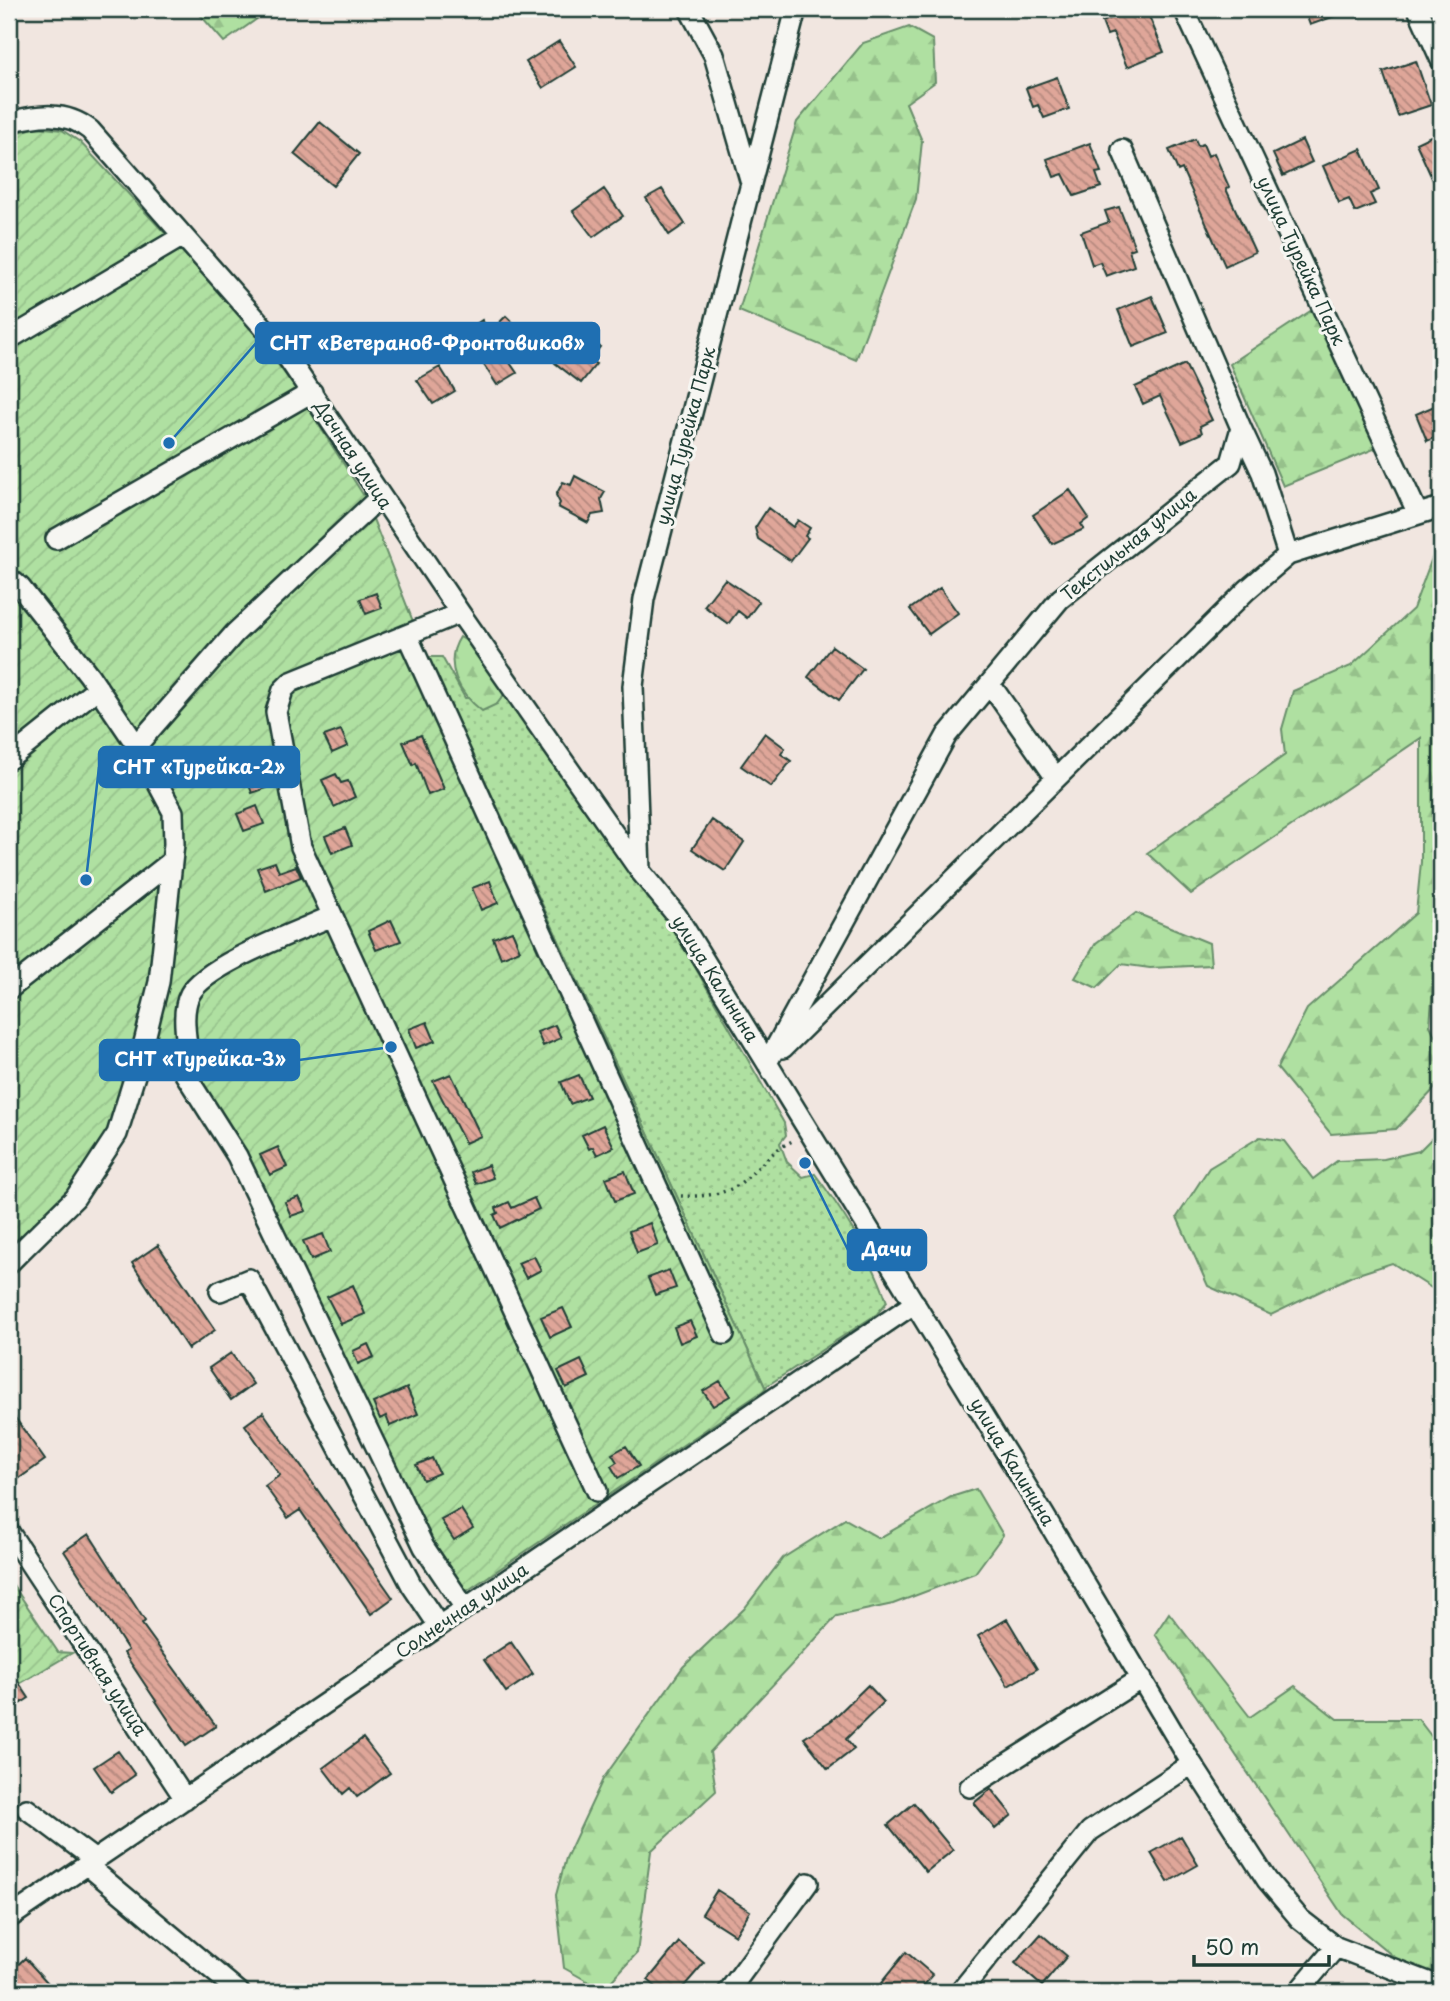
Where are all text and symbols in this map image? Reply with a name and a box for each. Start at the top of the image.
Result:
street label: улица Турейка Парк [1251,171,1354,350]
callout: СНТ «Ветеранов-Фронтовиков» [256,323,599,363]
text: СНТ «Ветеранов-Фронтовиков» [269,328,585,356]
street label: улица Турейка Парк [648,343,721,528]
street label: Дачная улица [308,393,400,515]
street label: Текстильная улица [1055,480,1202,607]
callout: СНТ «Турейка-2» [99,747,299,787]
text: СНТ «Турейка-2» [113,752,285,780]
street label: улица Калинина [666,909,767,1048]
callout: СНТ «Турейка-3» [100,1040,299,1080]
text: СНТ «Турейка-3» [114,1044,286,1072]
callout: Дачи [848,1230,926,1270]
text: Дачи [861,1234,912,1262]
street label: улица Калинина [964,1392,1063,1531]
street label: Солнечная улица [389,1555,533,1664]
street label: Спортивная улица [42,1587,155,1741]
scale bar [1194,1924,1329,1968]
text: 50 m [1205,1930,1259,1962]

